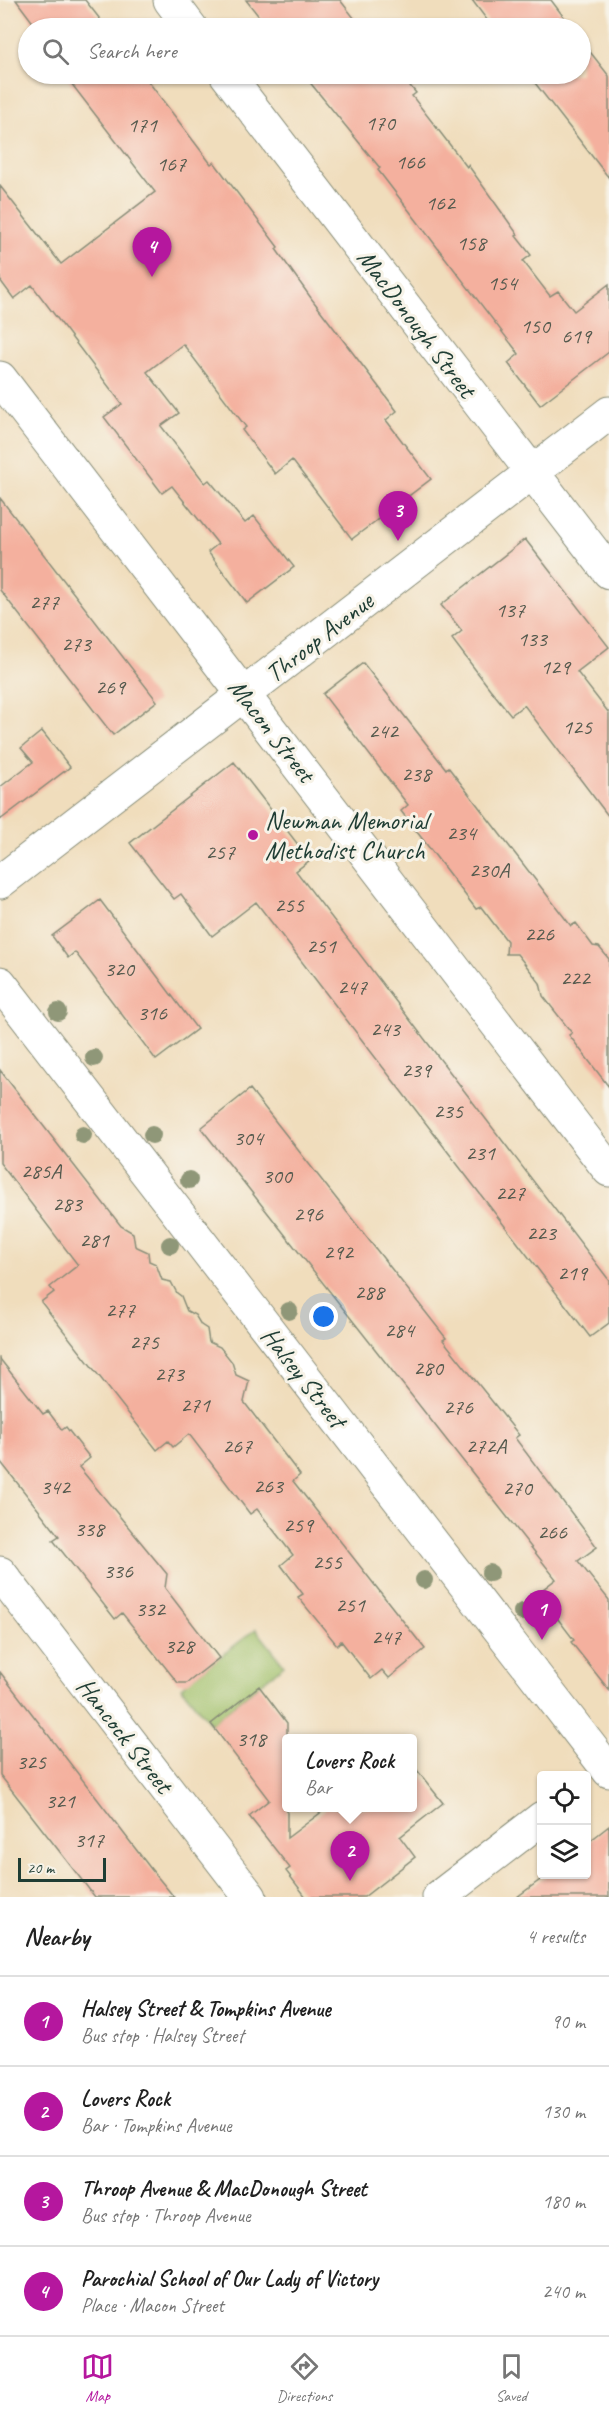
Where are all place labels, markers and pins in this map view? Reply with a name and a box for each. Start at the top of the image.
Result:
pin: 4 [132,228,172,277]
pin: 3 [378,492,418,541]
place label: Newman Memorial Methodist Church [265,804,432,867]
marker: Newman Memorial Methodist Church [246,828,260,842]
pin: 1 [522,1590,562,1640]
pin: 2 [330,1832,370,1881]

